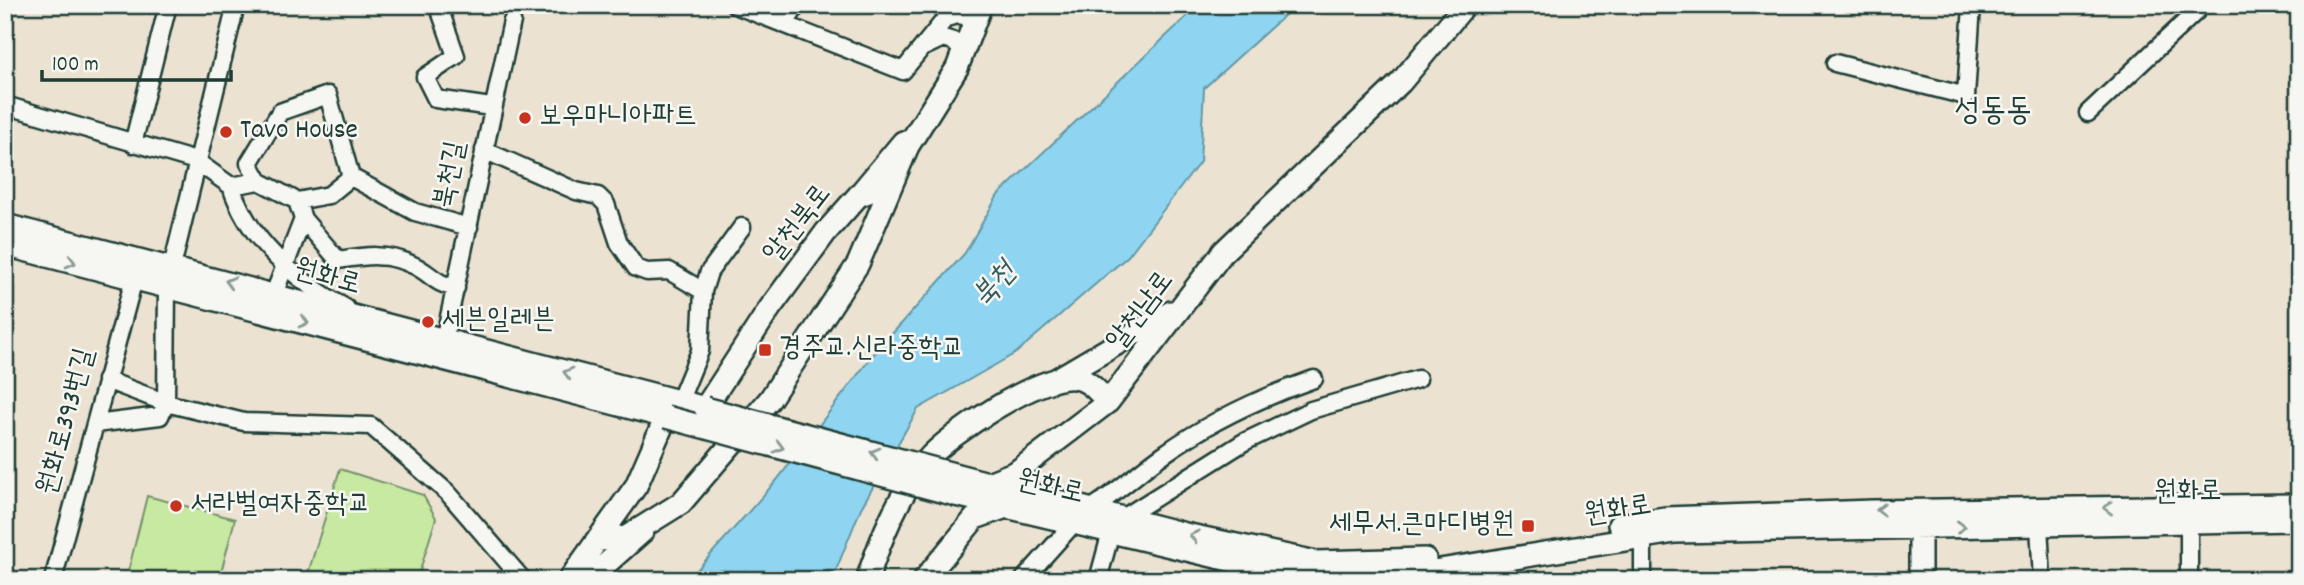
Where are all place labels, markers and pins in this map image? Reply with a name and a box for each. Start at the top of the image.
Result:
place label: 보우마니아파트 [539,98,697,138]
marker: 보우마니아파트 [517,110,533,126]
place label: Tavo House [240,112,358,152]
marker: Tavo House [218,124,234,140]
place label: 세븐일레븐 [442,302,555,342]
marker: 세븐일레븐 [420,314,436,330]
place label: 경주교.신라중학교 [779,330,964,370]
marker: 경주교.신라중학교 [757,342,773,358]
place label: 서라벌여자중학교 [190,486,370,526]
marker: 서라벌여자중학교 [168,498,184,514]
place label: 세무서.큰마디병원 [1329,506,1514,546]
marker: 세무서.큰마디병원 [1520,518,1536,534]

